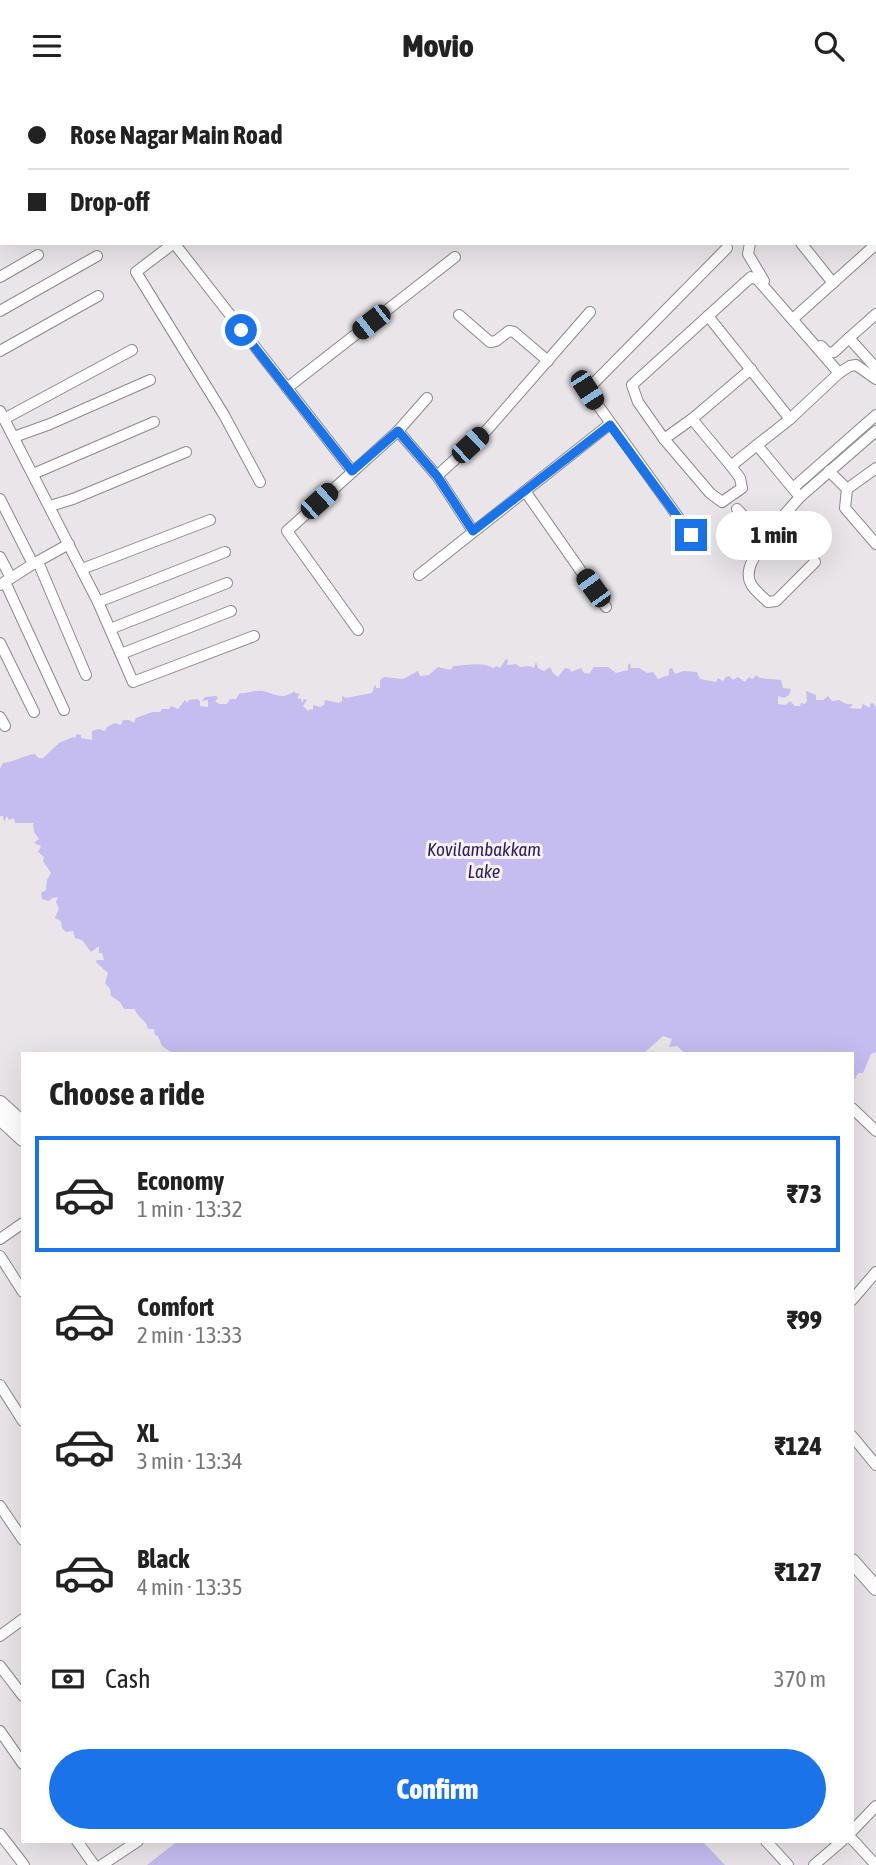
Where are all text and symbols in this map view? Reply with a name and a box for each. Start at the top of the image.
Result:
icon: menu [28,27,66,65]
text: Movio [402,27,474,64]
icon: search [810,27,848,65]
text: Rose Nagar Main Road [70,120,282,150]
text: Drop-off [70,187,150,217]
car [348,301,395,343]
route start [225,314,257,346]
car [567,367,608,413]
car [448,423,493,467]
car [297,479,342,523]
callout: 1 min [716,511,831,559]
route end [675,519,707,551]
text: 1 min [751,522,797,548]
car [573,565,614,611]
water label: Kovilambakkam Lake [427,838,541,882]
text: Choose a ride [49,1075,205,1112]
icon: car [53,1163,116,1226]
text: Economy [137,1166,224,1196]
text: ₹73 [786,1179,822,1209]
text: 1 min · 13:32 [137,1196,243,1222]
icon: car [53,1289,116,1352]
text: Comfort [137,1292,214,1322]
text: ₹99 [786,1305,822,1335]
text: 2 min · 13:33 [137,1322,243,1348]
icon: car [53,1415,116,1478]
text: XL [137,1418,159,1448]
text: ₹124 [774,1431,822,1461]
text: 3 min · 13:34 [137,1448,243,1474]
icon: car [53,1541,116,1604]
text: Black [137,1544,189,1574]
text: ₹127 [774,1557,822,1587]
text: 4 min · 13:35 [137,1574,243,1600]
icon: cash [49,1660,87,1698]
text: Cash [105,1664,151,1694]
text: 370 m [774,1666,826,1692]
button: Confirm [49,1749,826,1829]

